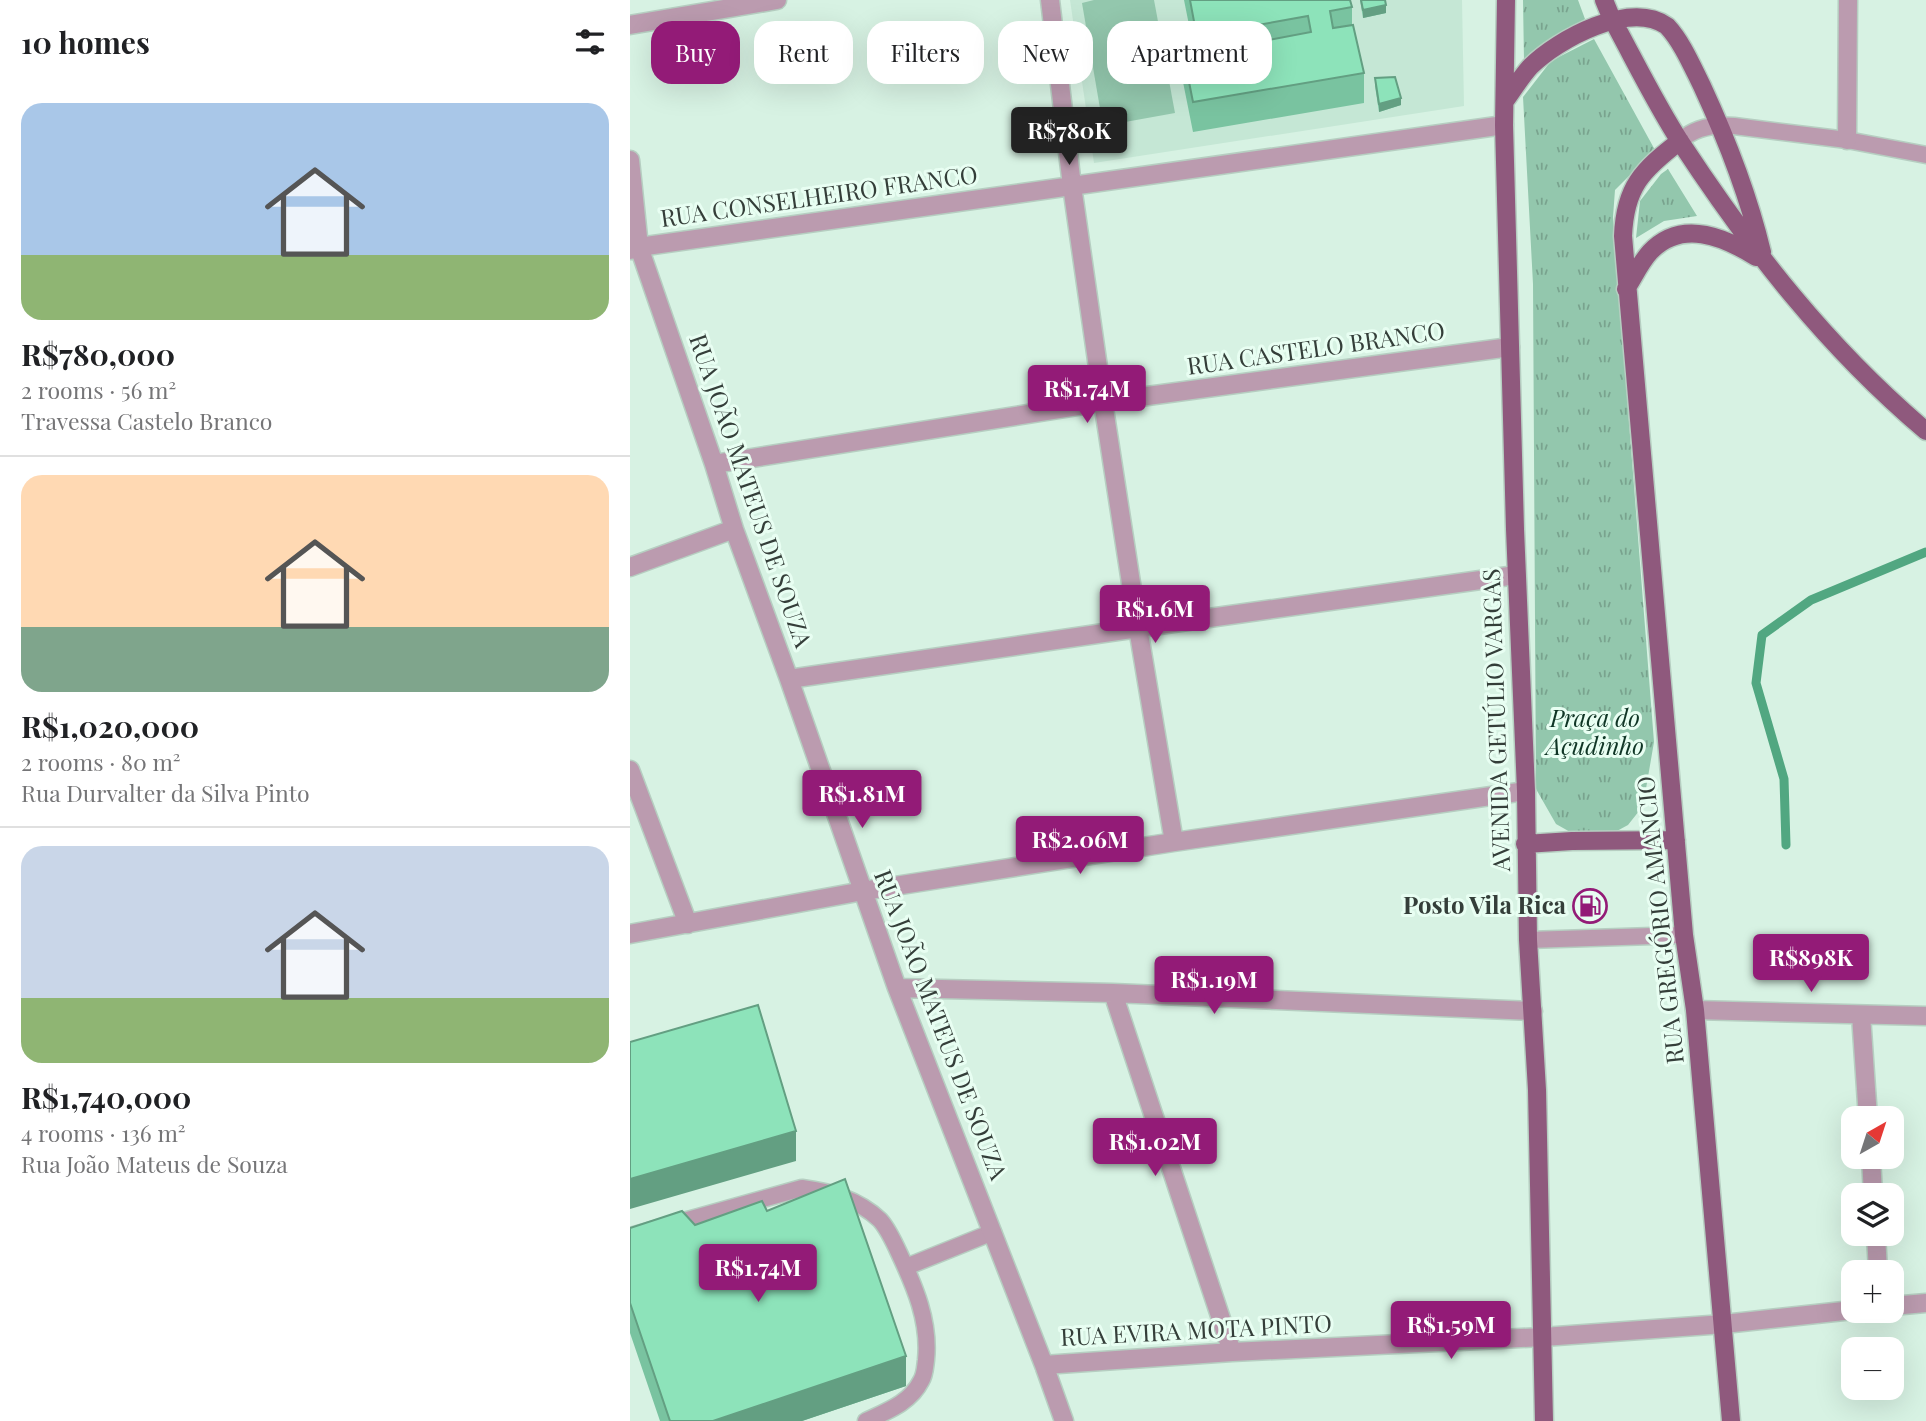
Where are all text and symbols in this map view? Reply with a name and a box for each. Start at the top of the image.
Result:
chip: Buy [651,21,740,84]
chip: Rent [754,21,853,84]
chip: Filters [867,21,984,84]
chip: New [998,21,1093,84]
chip: Apartment [1107,21,1272,84]
text: 10 homes [21,22,150,62]
icon: filters [571,23,609,61]
pin: R$780K [1012,108,1126,167]
text: R$780K [1027,114,1111,145]
icon: home [252,149,378,275]
street label: RUA CONSELHEIRO FRANCO [658,157,979,233]
street label: RUA CASTELO BRANCO [1185,313,1447,381]
street label: RUA JOÃO MATEUS DE SOUZA [683,329,821,652]
text: R$780,000 [21,334,175,374]
pin: R$1.74M [1022,366,1152,425]
text: R$1.74M [1044,372,1130,403]
text: 2 rooms · 56 m² [21,374,176,405]
text: Travessa Castelo Branco [21,405,272,436]
icon: home [252,521,378,647]
street label: AVENIDA GETÚLIO VARGAS [1474,568,1516,873]
pin: R$1.6M [1098,586,1212,645]
text: R$1.6M [1116,592,1194,623]
park label: Praça do Açudinho [1543,701,1644,761]
text: R$1,020,000 [21,706,199,746]
text: 2 rooms · 80 m² [21,746,181,777]
pin: R$1.81M [797,770,927,830]
street label: RUA GREGÓRIO AMANCIO [1628,775,1690,1066]
text: Rua Durvalter da Silva Pinto [21,777,310,808]
text: R$1.81M [818,777,906,808]
pin: R$2.06M [1015,816,1145,876]
text: R$2.06M [1032,823,1128,854]
street label: RUA JOÃO MATEUS DE SOUZA [868,865,1016,1185]
fuel station icon: Posto Vila Rica [1571,887,1609,925]
place label: Posto Vila Rica [1403,888,1567,920]
icon: home [252,892,378,1018]
pin: R$898K [1754,934,1868,994]
text: R$898K [1769,941,1853,972]
pin: R$1.19M [1149,956,1279,1016]
text: R$1.19M [1171,963,1258,994]
text: R$1,740,000 [21,1077,191,1117]
north arrow [1841,1106,1904,1169]
map controls [1841,1106,1904,1400]
text: 4 rooms · 136 m² [21,1117,186,1148]
pin: R$1.02M [1090,1118,1220,1178]
text: R$1.02M [1109,1125,1201,1156]
text: Rua João Mateus de Souza [21,1148,288,1179]
button: layers [1841,1183,1904,1246]
pin: R$1.74M [693,1244,823,1304]
text: R$1.74M [715,1251,801,1282]
button: + [1841,1260,1904,1323]
pin: R$1.59M [1386,1302,1516,1361]
street label: RUA EVIRA MOTA PINTO [1059,1306,1332,1352]
text: R$1.59M [1407,1308,1495,1339]
button: − [1841,1337,1904,1400]

